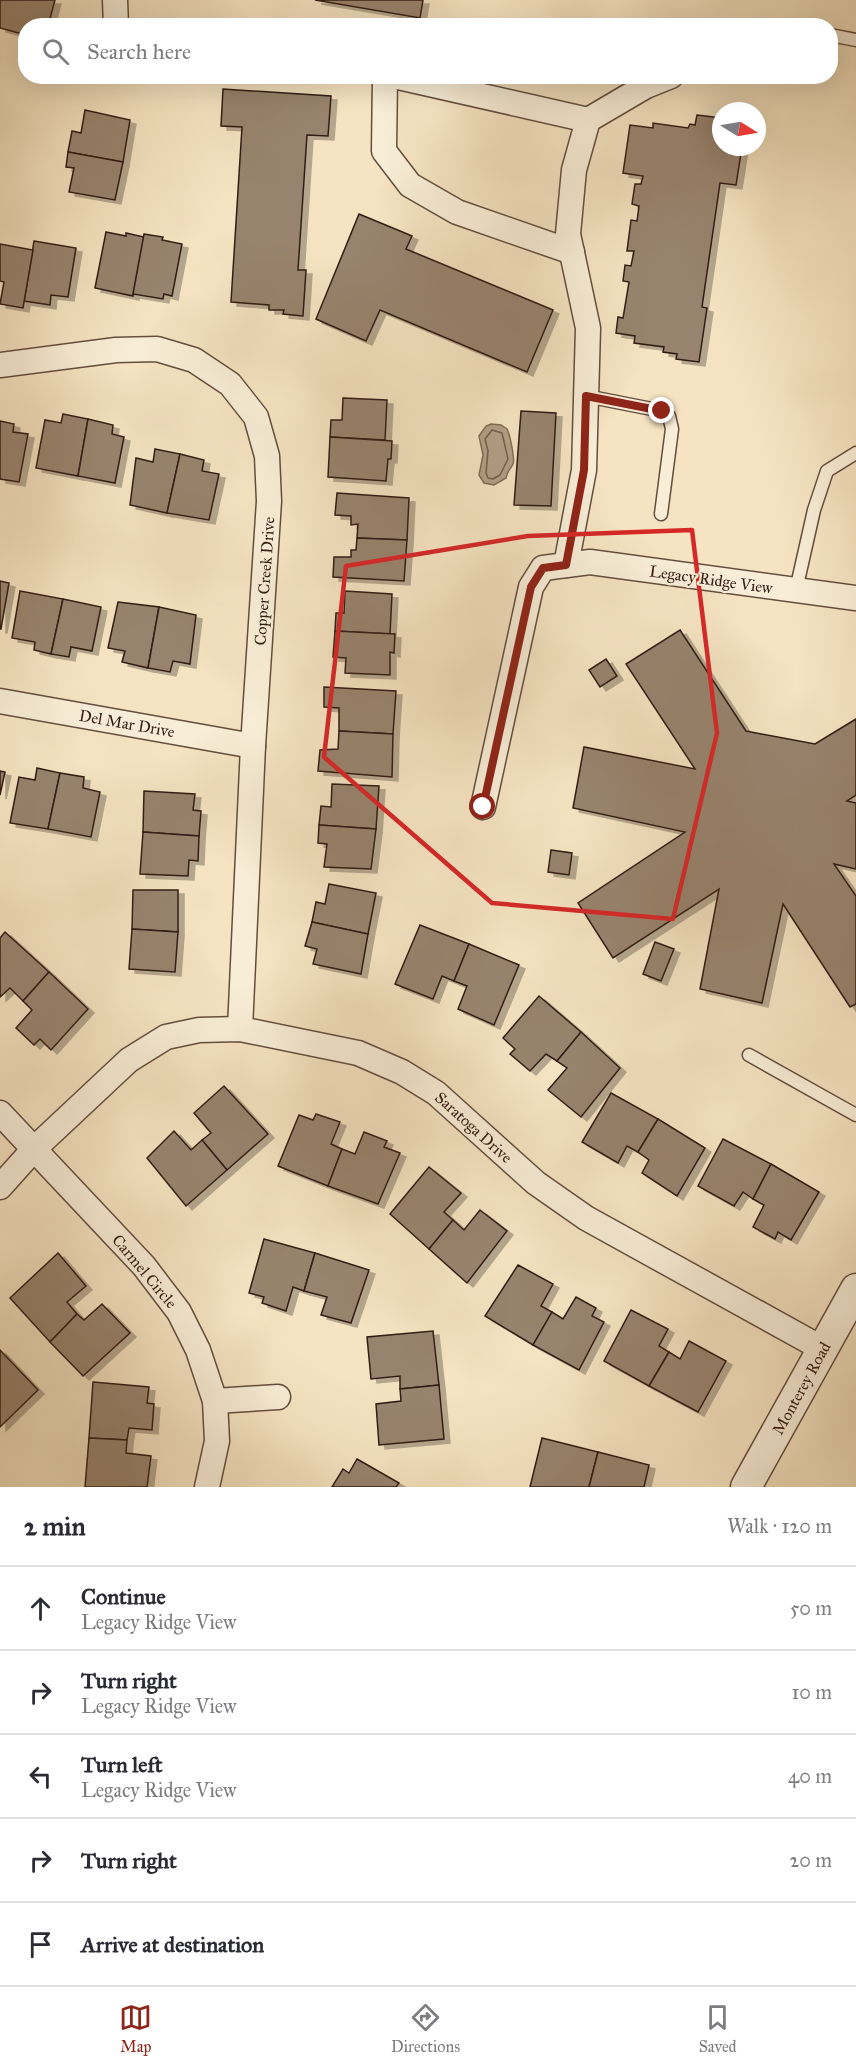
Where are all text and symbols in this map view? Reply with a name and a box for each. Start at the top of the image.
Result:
search box [18,18,838,84]
icon: search [39,35,72,68]
text: Search here [87,38,191,65]
north arrow [712,102,766,156]
route end [648,397,674,423]
street label: Copper Creek Drive [251,516,279,646]
street label: Legacy Ridge View [648,561,774,599]
street label: Del Mar Drive [78,706,177,741]
route start [469,793,495,819]
street label: Saratoga Drive [431,1088,516,1168]
street label: Carmel Circle [108,1231,181,1312]
street label: Monterey Road [768,1339,835,1438]
text: 2 min [24,1510,85,1542]
text: Walk · 120 m [727,1514,832,1538]
text: Continue [81,1583,166,1610]
icon: ahead [24,1592,57,1625]
text: 50 m [790,1596,832,1620]
text: Legacy Ridge View [81,1610,236,1634]
text: Turn right [81,1667,177,1694]
icon: right [24,1676,57,1709]
text: 10 m [791,1680,832,1704]
text: Legacy Ridge View [81,1694,236,1718]
text: Turn left [81,1751,163,1778]
icon: left [24,1760,57,1793]
text: 40 m [788,1764,832,1788]
text: Legacy Ridge View [81,1778,236,1802]
icon: right [24,1844,57,1877]
text: Turn right [81,1847,177,1874]
text: 20 m [789,1848,832,1872]
icon: arrive [24,1928,57,1961]
text: Arrive at destination [81,1931,264,1958]
tab: Map [119,2001,152,2056]
tab: Directions [391,2001,460,2056]
tab: Saved [699,2001,737,2056]

